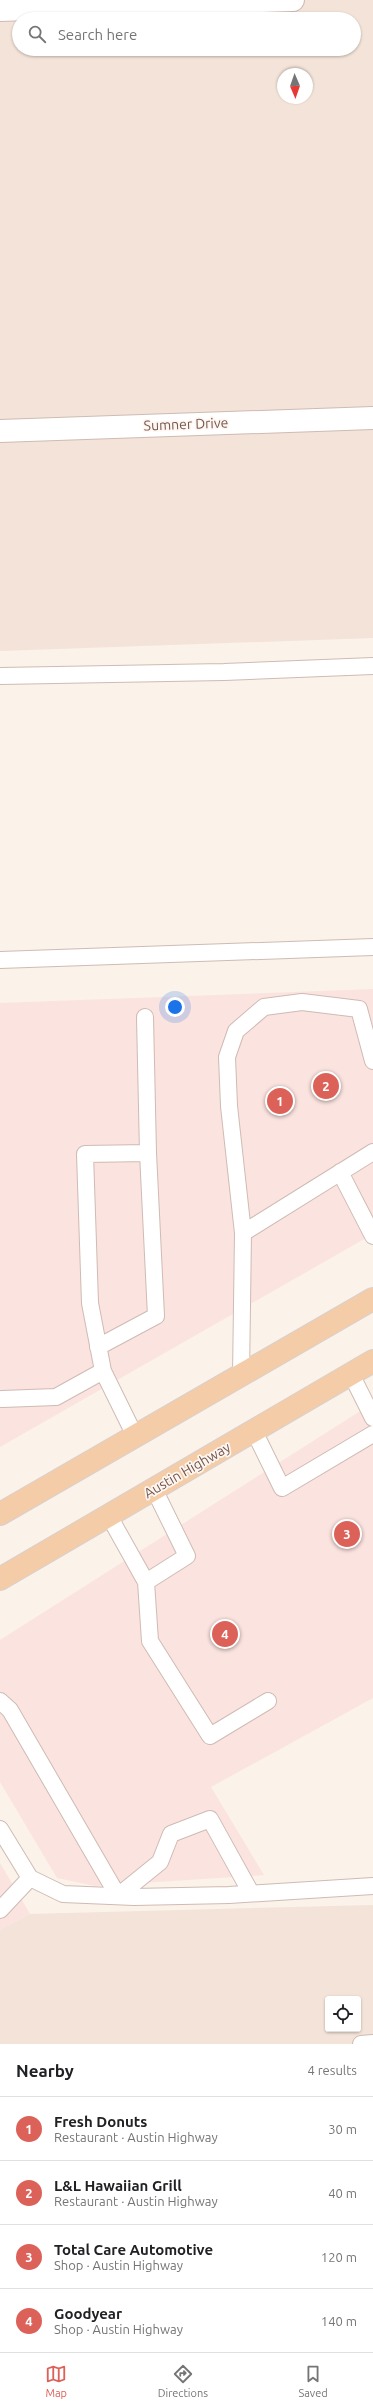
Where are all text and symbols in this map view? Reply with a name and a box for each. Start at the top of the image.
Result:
search box [12,12,361,56]
icon: search [26,23,48,45]
text: Search here [58,26,137,43]
north arrow [277,68,313,104]
street label: Sumner Drive [143,415,229,433]
your location [165,997,185,1017]
pin: 2 [313,1071,339,1101]
pin: 1 [267,1086,293,1116]
street label: Austin Highway [141,1439,233,1501]
pin: 3 [334,1519,360,1549]
pin: 4 [212,1619,238,1649]
map controls [325,1996,361,2032]
button: locate [325,1996,361,2032]
text: Nearby [16,2061,74,2080]
text: 4 results [307,2063,357,2077]
text: Fresh Donuts [54,2113,147,2130]
text: 1 [25,2122,33,2136]
text: 30 m [328,2122,357,2136]
text: Restaurant · Austin Highway [54,2130,218,2144]
text: L&L Hawaiian Grill [54,2177,182,2194]
text: 2 [25,2186,33,2200]
text: 40 m [328,2186,357,2200]
text: Restaurant · Austin Highway [54,2194,218,2208]
text: Total Care Automotive [54,2241,213,2258]
text: 3 [25,2250,33,2264]
text: 120 m [321,2250,357,2264]
text: Shop · Austin Highway [54,2258,183,2272]
text: Goodyear [54,2305,122,2322]
text: 4 [25,2314,33,2328]
text: 140 m [321,2314,357,2328]
text: Shop · Austin Highway [54,2322,183,2336]
tab: Map [45,2363,67,2399]
tab: Directions [158,2363,208,2399]
tab: Saved [298,2363,328,2399]

